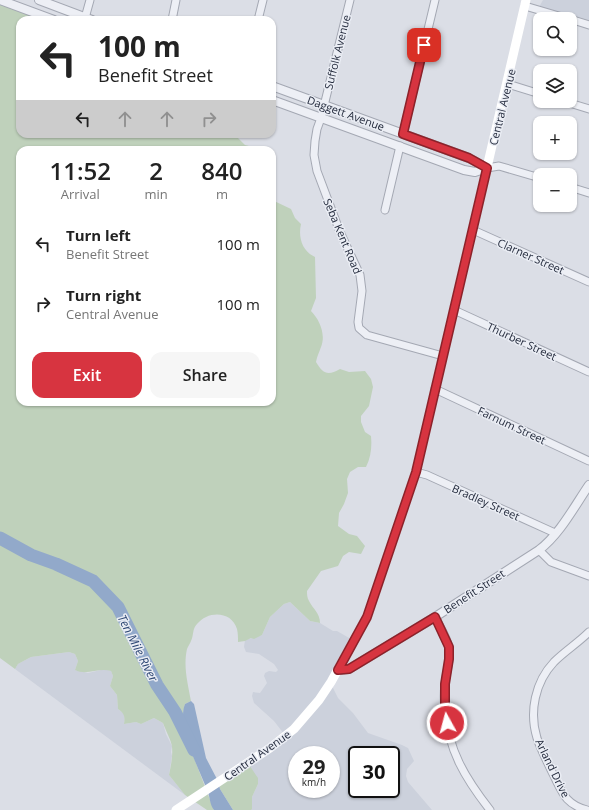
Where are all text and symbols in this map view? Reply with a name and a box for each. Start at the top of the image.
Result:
map controls [533,12,577,212]
button: search [533,12,577,56]
street label: Suffolk Avenue [320,13,354,91]
text: 100 m [98,27,181,65]
pin [407,28,441,62]
icon: left [32,32,84,84]
icon: arrive [413,34,435,56]
text: Benefit Street [98,63,213,87]
button: layers [533,64,577,108]
street label: Central Avenue [485,67,519,147]
street label: Daggett Avenue [305,92,387,134]
icon: left [72,108,94,130]
icon: ahead [114,108,136,130]
icon: ahead [156,108,178,130]
icon: right [198,108,220,130]
button: + [533,116,577,160]
text: 11:52 [50,154,111,187]
text: 2 [149,154,163,187]
text: 840 [201,154,242,187]
button: − [533,168,577,212]
text: Arrival [61,185,100,203]
text: min [145,185,168,203]
text: m [216,185,228,203]
street label: Seba Kent Road [320,196,366,276]
text: Turn left [66,225,131,245]
icon: left [32,233,54,255]
text: 100 m [216,234,260,254]
street label: Clarner Street [495,235,567,277]
text: Benefit Street [66,245,149,263]
text: Turn right [66,285,141,305]
icon: right [32,293,54,315]
text: 100 m [216,294,260,314]
text: Central Avenue [66,305,159,323]
street label: Thurber Street [485,318,559,364]
button: Exit [32,352,142,398]
button: Share [150,352,260,398]
street label: Farnum Street [476,403,549,447]
street label: Bradley Street [450,480,522,524]
street label: Benefit Street [440,566,508,616]
water label: Ten Mile River [114,611,163,686]
position arrow [426,702,468,744]
street label: Central Avenue [221,726,293,784]
street label: Arland Drive [532,736,574,800]
speed limit sign: 30 [348,746,400,798]
text: 29 [303,753,325,780]
text: km/h [302,775,326,789]

